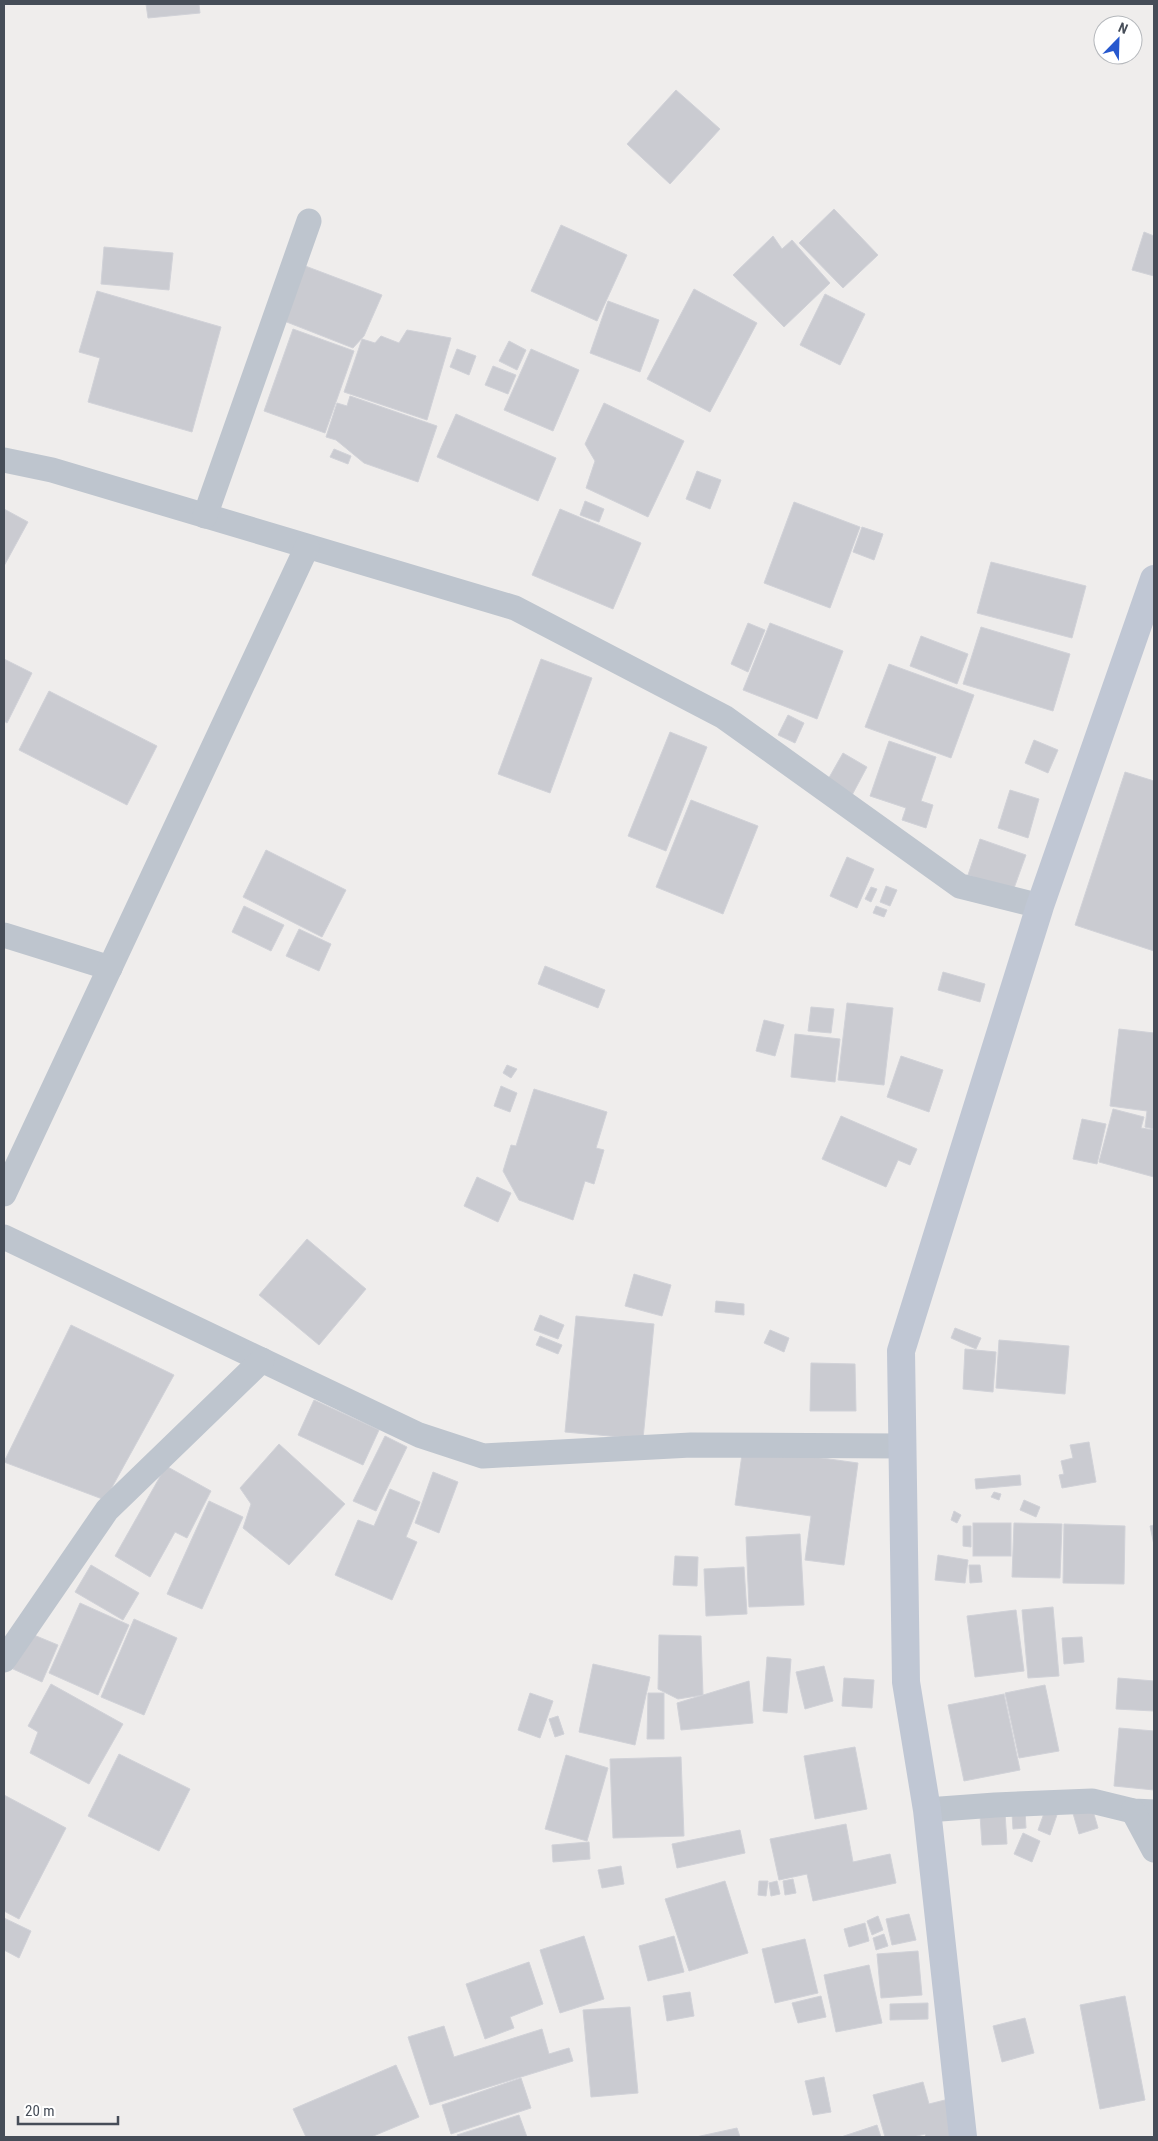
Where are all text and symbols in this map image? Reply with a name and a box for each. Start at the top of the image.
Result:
north arrow [1093,15,1143,65]
text: N [1116,19,1130,37]
scale bar [18,2094,118,2126]
text: 20 m [25,2102,55,2120]

